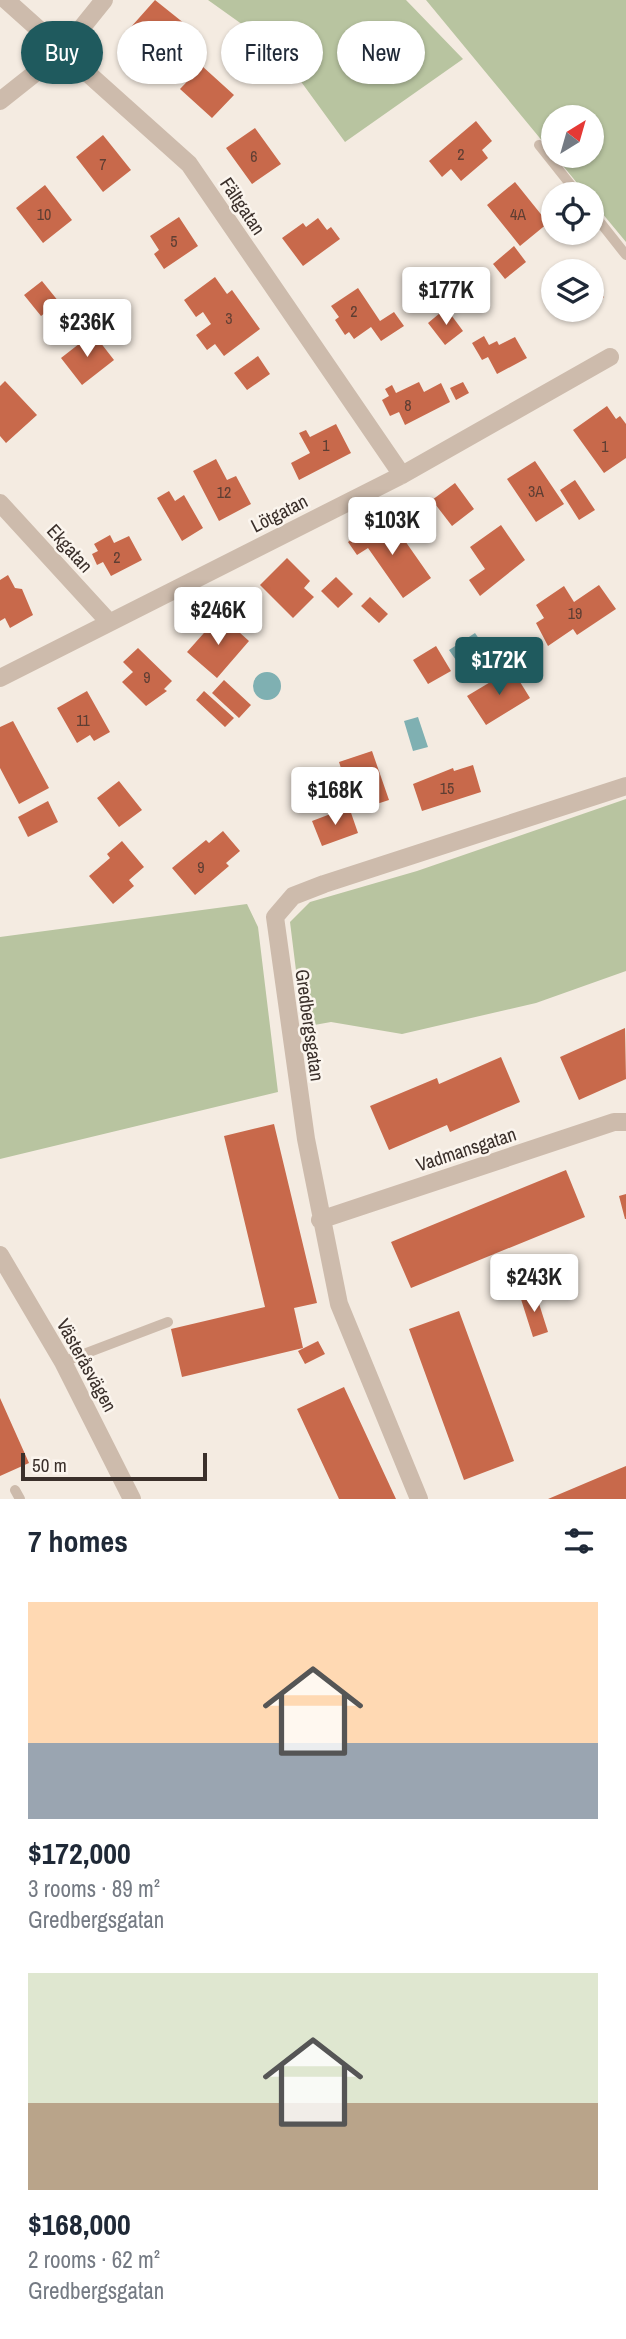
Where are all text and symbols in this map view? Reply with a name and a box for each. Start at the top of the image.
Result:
chip: Buy [21,21,103,84]
chip: Rent [117,21,207,84]
chip: Filters [221,21,323,84]
chip: New [337,21,425,84]
north arrow [541,105,604,168]
map controls [541,105,604,322]
house number: 2 [457,143,465,165]
house number: 6 [250,145,258,167]
house number: 7 [99,153,107,175]
street label: Fältgatan [214,172,272,240]
button: locate [541,182,604,245]
house number: 10 [37,203,51,225]
house number: 4A [510,203,526,225]
house number: 5 [170,230,178,252]
button: layers [541,259,604,322]
pin: $177K [397,268,495,327]
text: $177K [418,274,474,305]
pin: $236K [38,300,136,359]
house number: 2 [350,300,358,322]
text: $236K [59,306,115,337]
house number: 3 [225,307,233,329]
house number: 8 [404,394,412,416]
house number: 1 [322,434,330,456]
house number: 1 [601,435,609,457]
house number: 3A [528,480,544,502]
house number: 12 [217,481,231,503]
street label: Lötgatan [246,488,312,538]
pin: $103K [343,498,441,557]
text: $103K [364,504,420,535]
street label: Ekgatan [41,518,99,578]
house number: 2 [113,546,121,568]
pin: $246K [169,588,267,647]
text: $246K [190,594,246,625]
house number: 19 [568,602,582,624]
pin: $172K [450,638,548,697]
text: $172K [471,644,527,675]
house number: 9 [143,666,151,688]
house number: 11 [76,709,91,731]
pin: $168K [286,768,384,827]
text: $168K [307,774,363,805]
house number: 15 [440,777,454,799]
house number: 9 [197,856,205,878]
street label: Gredbergsgatan [289,967,331,1083]
street label: Vadmansgatan [413,1121,519,1177]
pin: $243K [485,1254,583,1314]
text: $243K [506,1261,562,1292]
street label: Västeråsvägen [51,1314,123,1416]
scale bar [21,1450,206,1482]
text: 50 m [32,1452,67,1478]
text: 7 homes [28,1521,128,1561]
icon: filters [560,1522,598,1560]
icon: home [250,1648,376,1774]
text: $172,000 [28,1833,131,1873]
text: 3 rooms · 89 m² [28,1873,160,1904]
text: Gredbergsgatan [28,1904,164,1935]
icon: home [250,2019,376,2145]
text: $168,000 [28,2204,131,2244]
text: 2 rooms · 62 m² [28,2244,160,2275]
text: Gredbergsgatan [28,2275,164,2306]

